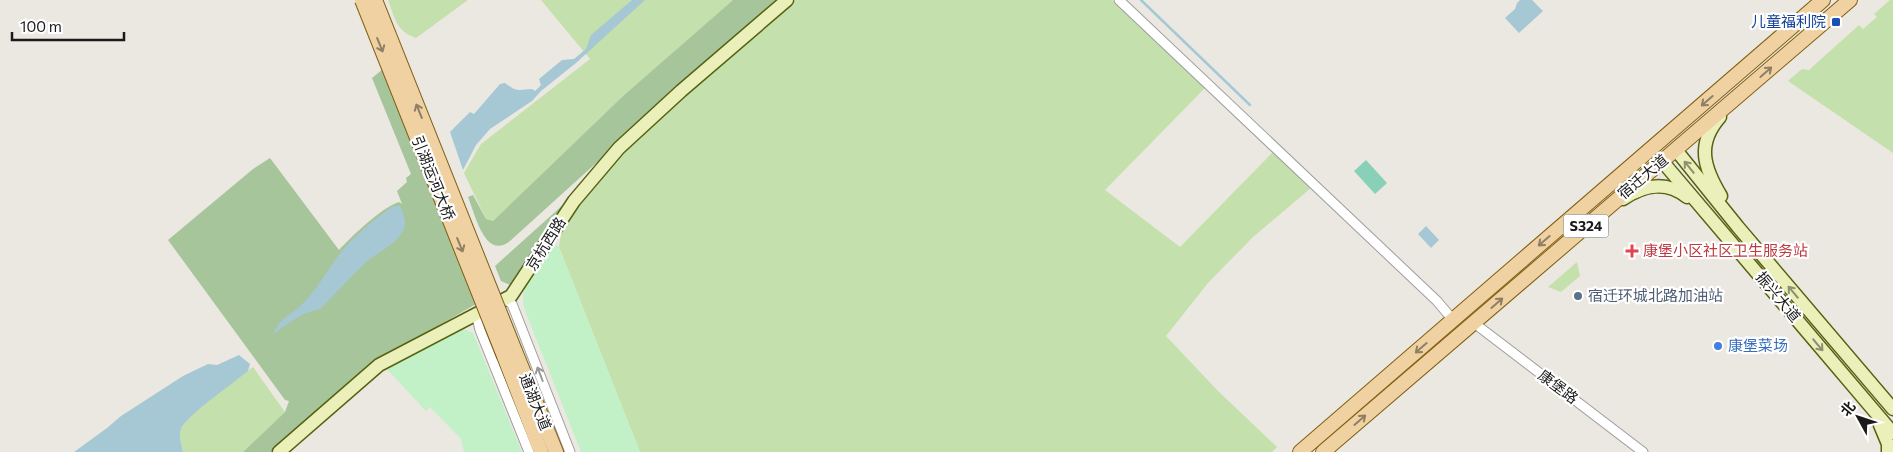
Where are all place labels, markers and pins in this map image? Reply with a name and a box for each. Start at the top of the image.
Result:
place label: 儿童福利院 [1751,12,1826,30]
marker: 儿童福利院 [1830,16,1842,28]
place label: 康堡小区社区卫生服务站 [1643,241,1808,259]
marker: 康堡小区社区卫生服务站 [1625,244,1639,258]
place label: 宿迁环城北路加油站 [1588,286,1723,304]
marker: 宿迁环城北路加油站 [1572,290,1584,302]
place label: 康堡菜场 [1728,336,1788,354]
marker: 康堡菜场 [1712,340,1724,352]

